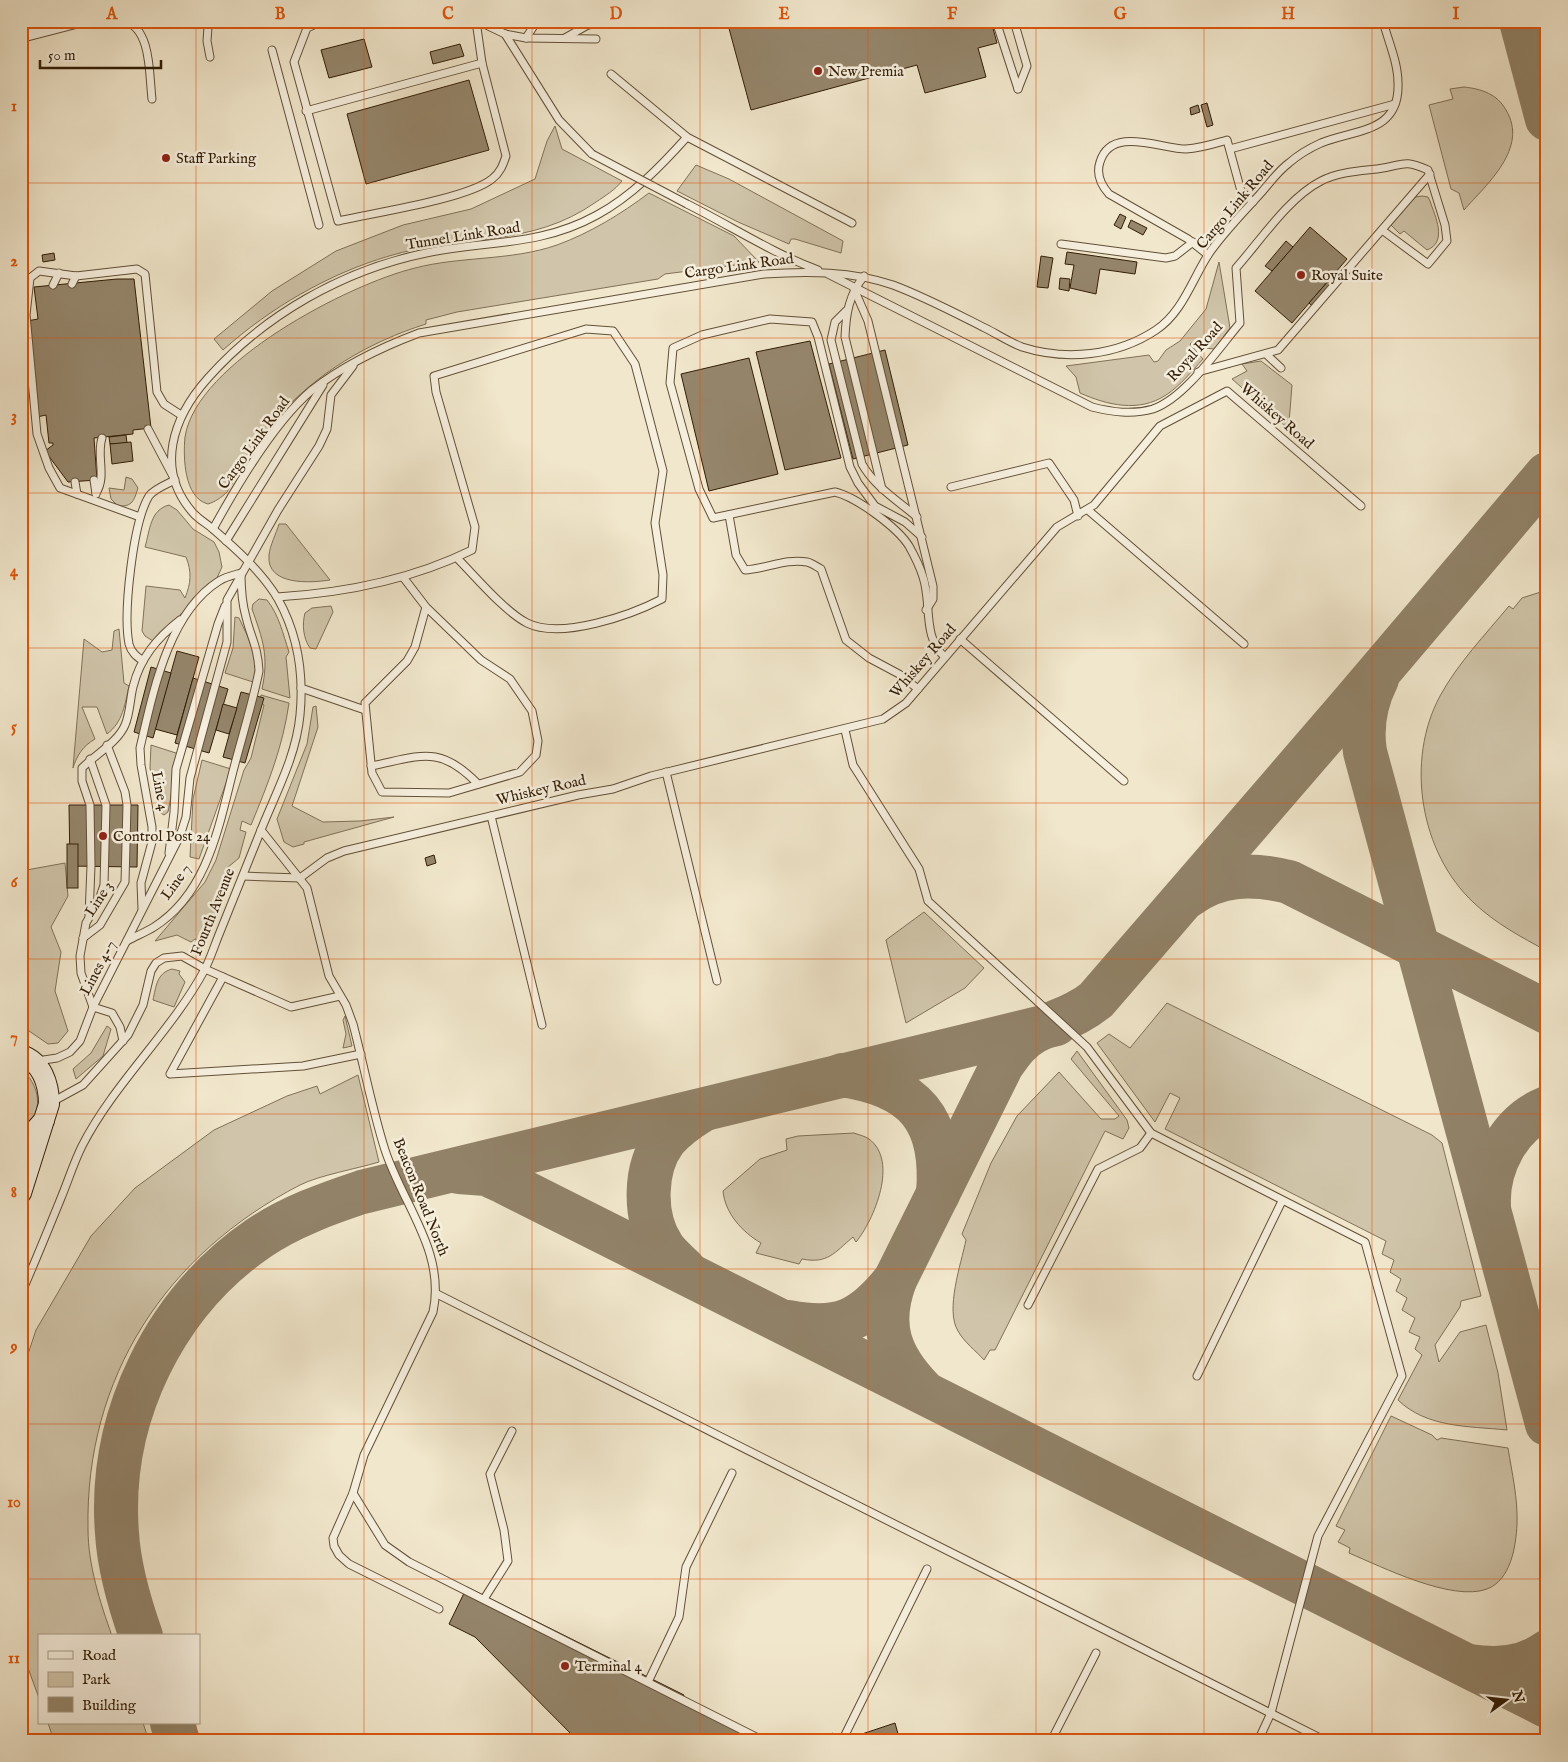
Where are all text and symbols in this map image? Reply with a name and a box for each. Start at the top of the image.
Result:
text: A [106,5,119,25]
text: B [275,5,286,25]
text: C [442,5,454,25]
text: D [610,5,623,25]
text: E [778,5,790,25]
text: F [947,5,958,25]
text: G [1114,5,1127,25]
text: H [1281,5,1295,25]
text: I [1453,5,1460,25]
scale bar [40,38,161,70]
text: 50 m [48,46,76,65]
place label: New Premia [828,62,904,81]
marker: New Premia [812,65,824,77]
text: 1 [11,97,17,117]
place label: Staff Parking [176,149,257,168]
marker: Staff Parking [160,152,172,164]
street label: Cargo Link Road [1192,156,1278,253]
street label: Tunnel Link Road [404,217,523,254]
street label: Cargo Link Road [683,249,796,283]
text: 2 [10,252,18,272]
place label: Royal Suite [1311,266,1383,285]
marker: Royal Suite [1295,269,1307,281]
street label: Royal Road [1163,317,1228,386]
street label: Whiskey Road [1236,379,1319,454]
street label: Cargo Link Road [214,392,295,493]
text: 3 [11,407,17,427]
text: 4 [10,562,19,582]
street label: Whiskey Road [886,619,961,702]
text: 5 [11,718,17,738]
street label: Line 4 [147,769,173,813]
street label: Whiskey Road [494,770,589,810]
place label: Control Post 24 [113,827,211,846]
marker: Control Post 24 [97,830,109,842]
street label: Line 7 [157,860,195,904]
street label: Fourth Avenue [187,865,239,959]
text: 6 [11,873,19,893]
street label: Line 3 [81,878,117,920]
street label: Lines 4-7 [76,937,120,999]
text: 7 [10,1028,18,1048]
street label: Beacon Road North [389,1135,453,1259]
text: 8 [11,1183,17,1203]
text: 9 [10,1338,18,1358]
text: 10 [7,1493,21,1513]
legend [38,1634,200,1724]
text: Road [82,1646,117,1665]
text: 11 [8,1649,20,1669]
place label: Terminal 4 [575,1657,642,1676]
marker: Terminal 4 [559,1660,571,1672]
text: Park [82,1670,112,1689]
north arrow [1480,1674,1530,1724]
text: N [1507,1688,1528,1705]
text: Building [82,1696,137,1715]

